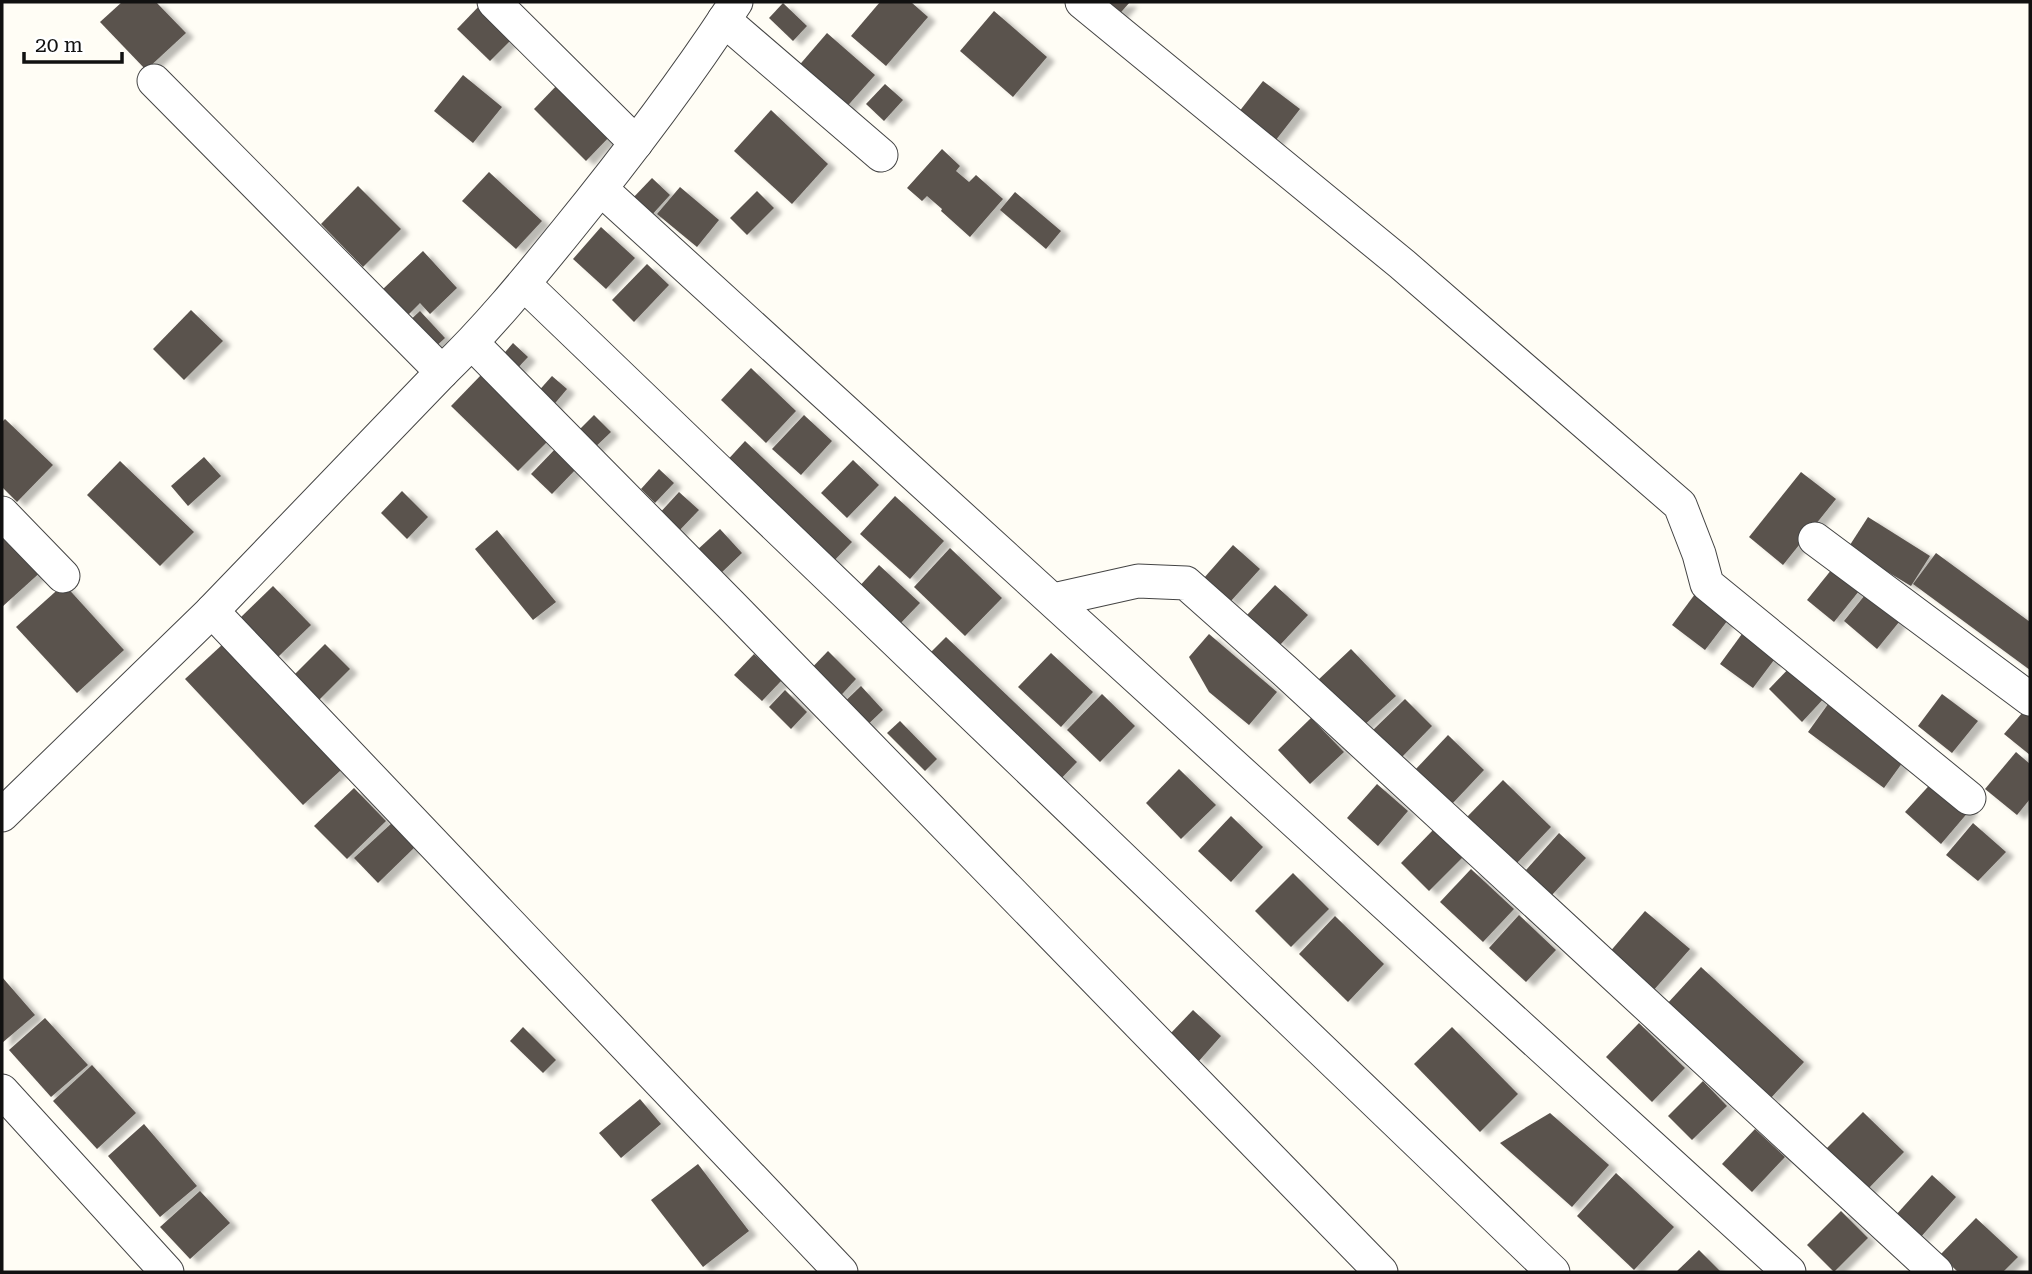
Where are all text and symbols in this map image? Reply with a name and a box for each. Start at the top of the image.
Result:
scale bar [24,21,122,65]
text: 20 m [35,33,83,57]

